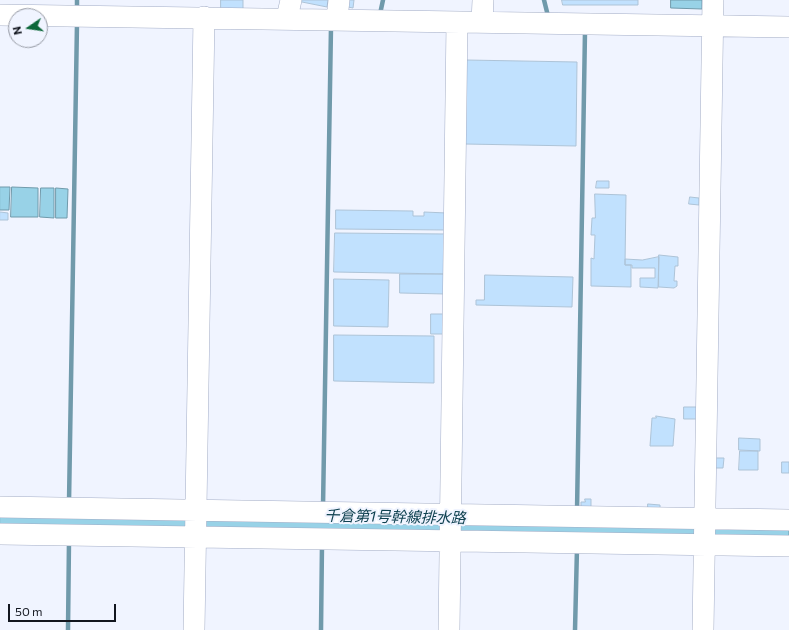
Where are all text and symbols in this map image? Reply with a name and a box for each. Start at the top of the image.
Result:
north arrow [8,8,48,48]
text: N [10,25,24,36]
water label: 千倉第1号幹線排水路 [324,507,466,527]
scale bar [10,596,118,622]
text: 50 m [15,604,43,618]

